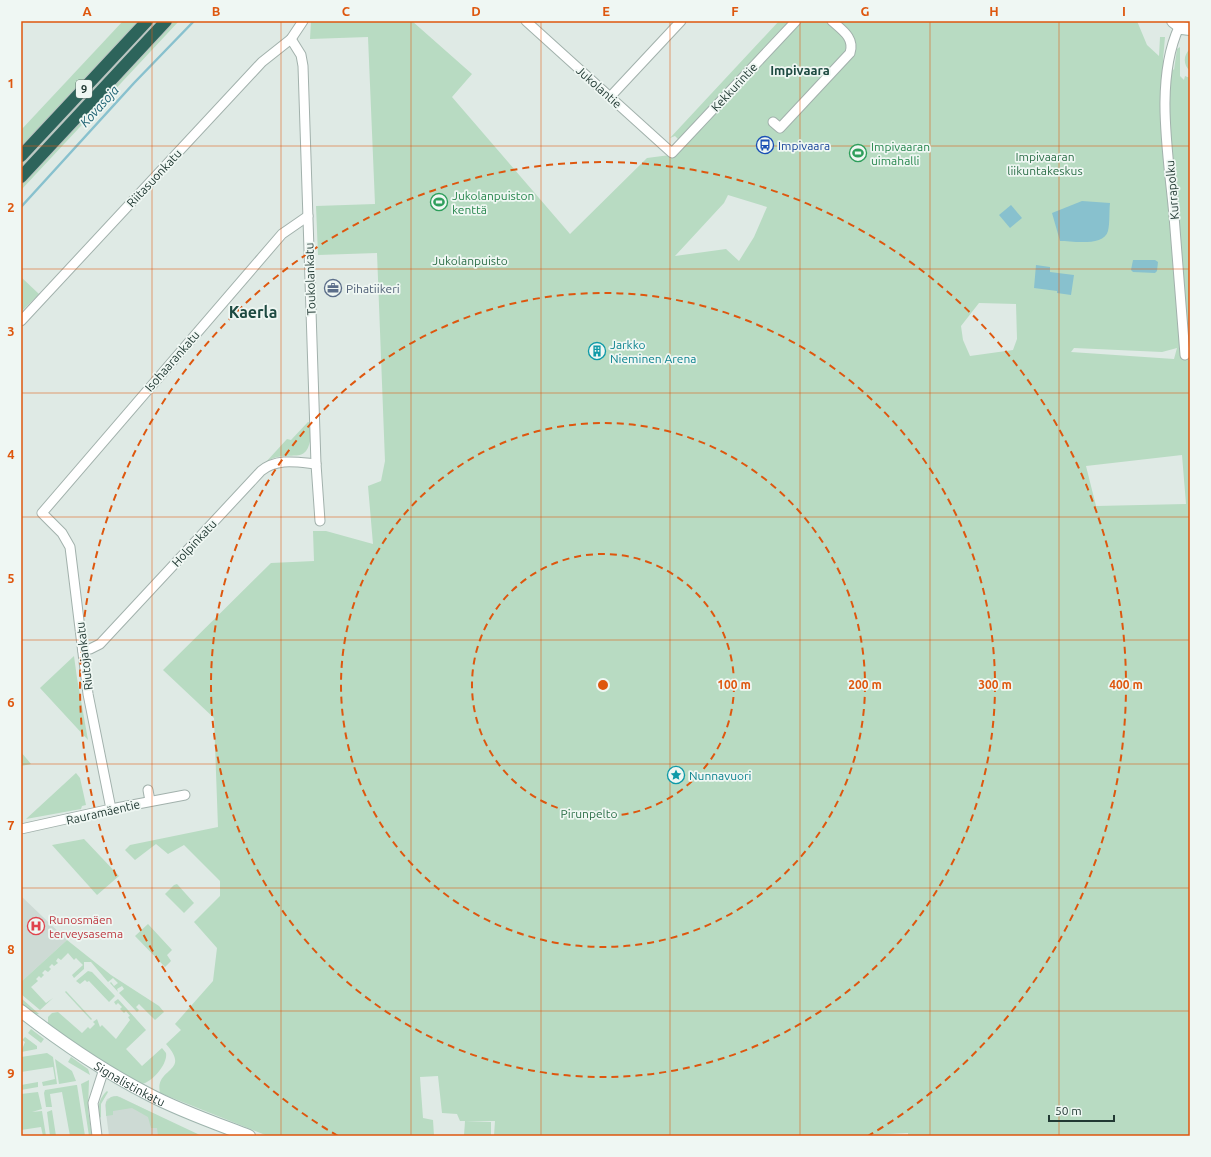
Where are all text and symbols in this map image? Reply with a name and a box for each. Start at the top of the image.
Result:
text: A [82,4,92,18]
text: B [212,4,221,18]
text: C [342,4,351,18]
text: D [471,4,481,18]
text: E [602,4,610,18]
text: F [731,4,739,18]
text: G [861,4,870,18]
text: H [989,4,999,18]
text: I [1122,4,1126,18]
street label: Kekkurintie [708,60,760,114]
street label: Jukolantie [574,63,624,111]
district label: Impivaara [770,63,830,77]
text: 1 [7,76,15,90]
road number: 9 [76,80,92,98]
water label: Kovasoja [77,83,121,129]
bus stop icon: Impivaara [755,135,775,155]
place label: Impivaara [778,139,830,152]
place label: Impivaaran uimahalli [871,140,930,167]
sports icon: Impivaaran uimahalli [848,143,868,163]
street label: Riitasuonkatu [124,147,184,209]
park label: Impivaaran liikuntakeskus [1007,150,1083,177]
street label: Kurrapolku [1163,160,1181,220]
place label: Jukolanpuiston kenttä [452,189,534,216]
sports icon: Jukolanpuiston kenttä [429,192,449,212]
text: 2 [7,200,15,214]
street label: Toukolankatu [302,242,318,316]
park label: Jukolanpuisto [432,254,508,267]
office icon: Pihatiikeri [323,278,343,298]
place label: Pihatiikeri [346,282,400,295]
district label: Kaerla [229,303,277,321]
text: 3 [7,324,15,338]
street label: Isohaarankatu [142,328,202,394]
place label: Jarkko Nieminen Arena [610,338,696,365]
building icon: Jarkko Nieminen Arena [587,341,607,361]
text: 4 [7,447,15,461]
street label: Holpinkatu [169,517,219,569]
text: 5 [7,571,15,585]
street label: Riutojankatu [73,621,95,691]
centre of rings [596,678,610,692]
text: 100 m [717,678,751,691]
text: 200 m [848,678,882,691]
text: 300 m [978,678,1012,691]
text: 400 m [1109,678,1143,691]
text: 6 [7,695,15,709]
place icon: Nunnavuori [666,765,686,785]
place label: Nunnavuori [689,769,752,782]
street label: Rauramäentie [65,797,141,827]
park label: Pirunpelto [561,807,617,820]
text: 7 [7,818,15,832]
place label: Runosmäen terveysasema [49,913,123,940]
hospital icon: Runosmäen terveysasema [26,916,46,936]
text: 8 [7,942,15,956]
street label: Signalistinkatu [92,1058,167,1108]
text: 9 [7,1066,15,1080]
scale bar [1049,1097,1114,1123]
text: 50 m [1055,1104,1082,1117]

